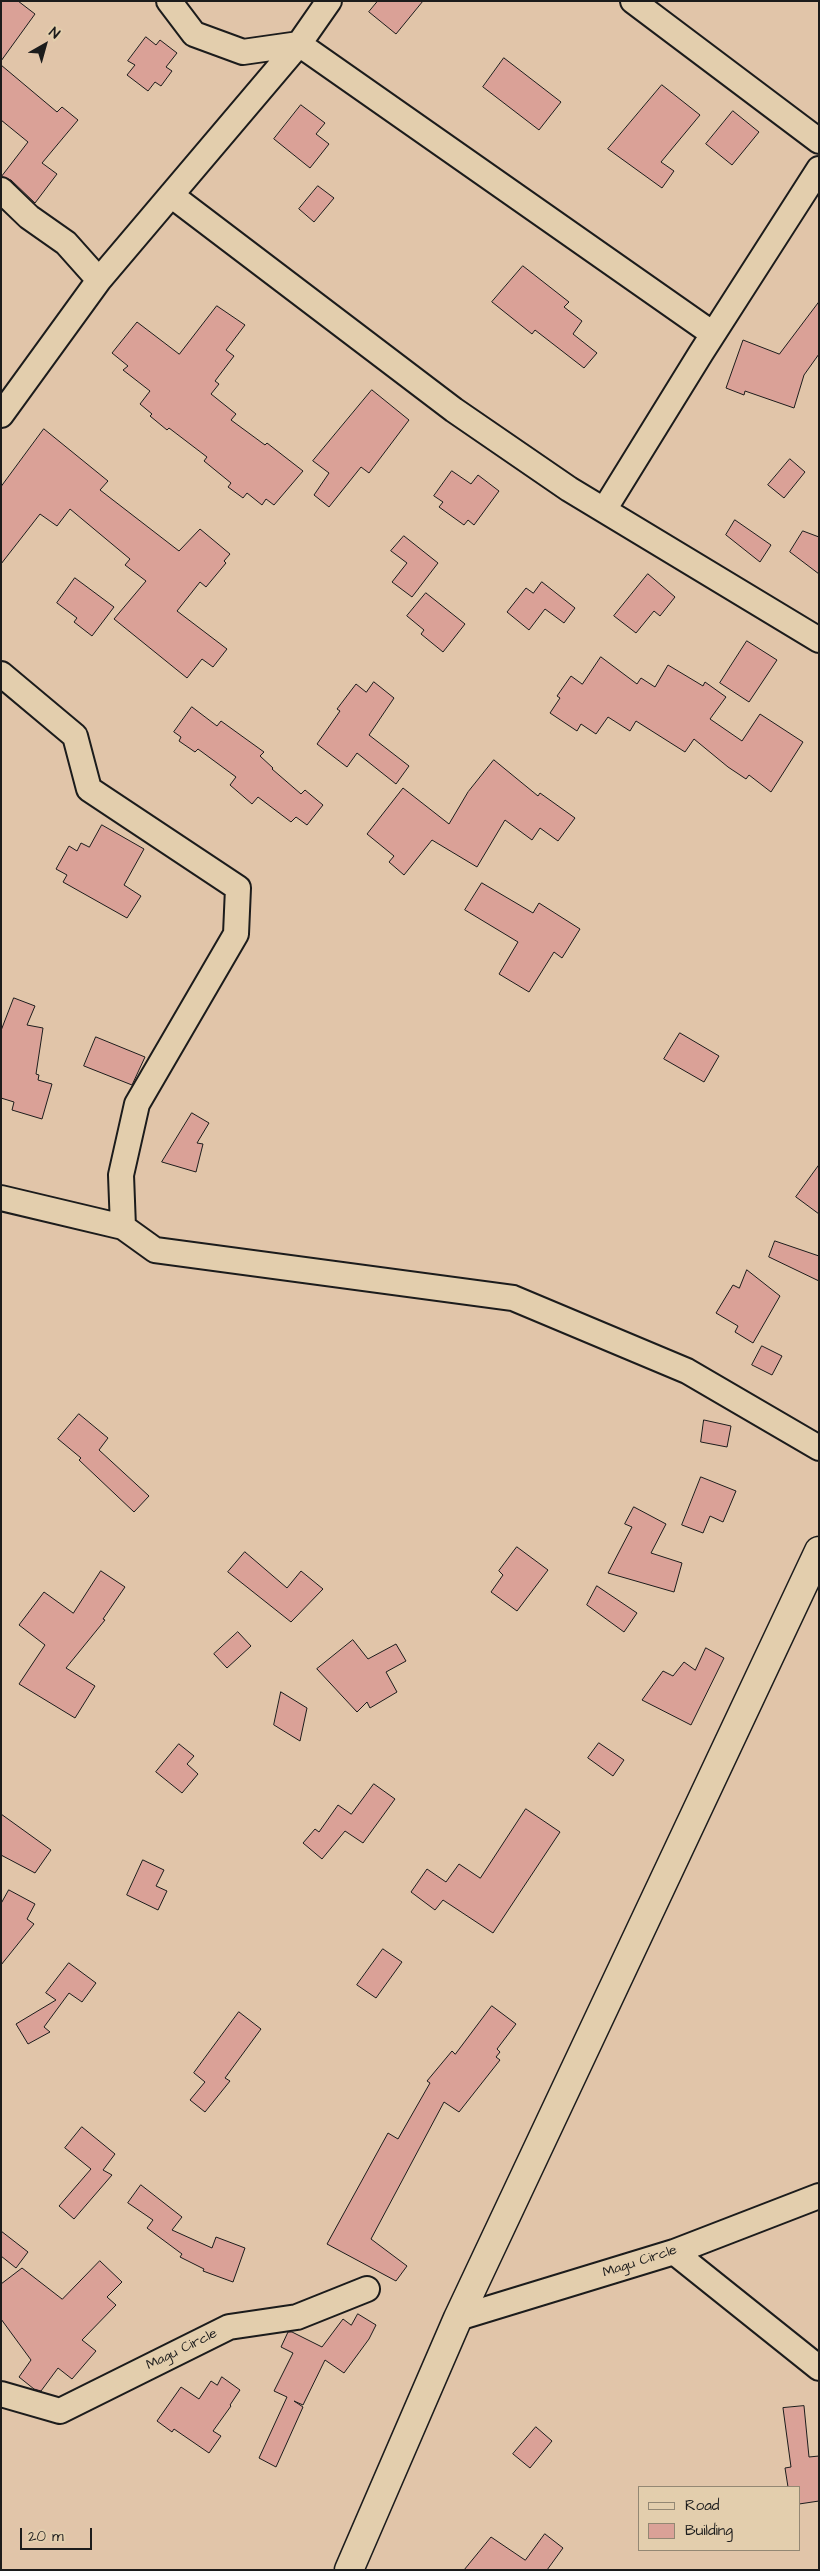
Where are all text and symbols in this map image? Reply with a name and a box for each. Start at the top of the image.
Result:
north arrow [20,20,70,70]
text: N [45,23,64,44]
street label: Magu Circle [601,2242,679,2282]
street label: Magu Circle [144,2326,220,2374]
legend [638,2486,800,2551]
text: Road [685,2495,719,2516]
scale bar [22,2518,95,2550]
text: Building [685,2520,733,2541]
text: 20 m [28,2526,64,2547]

